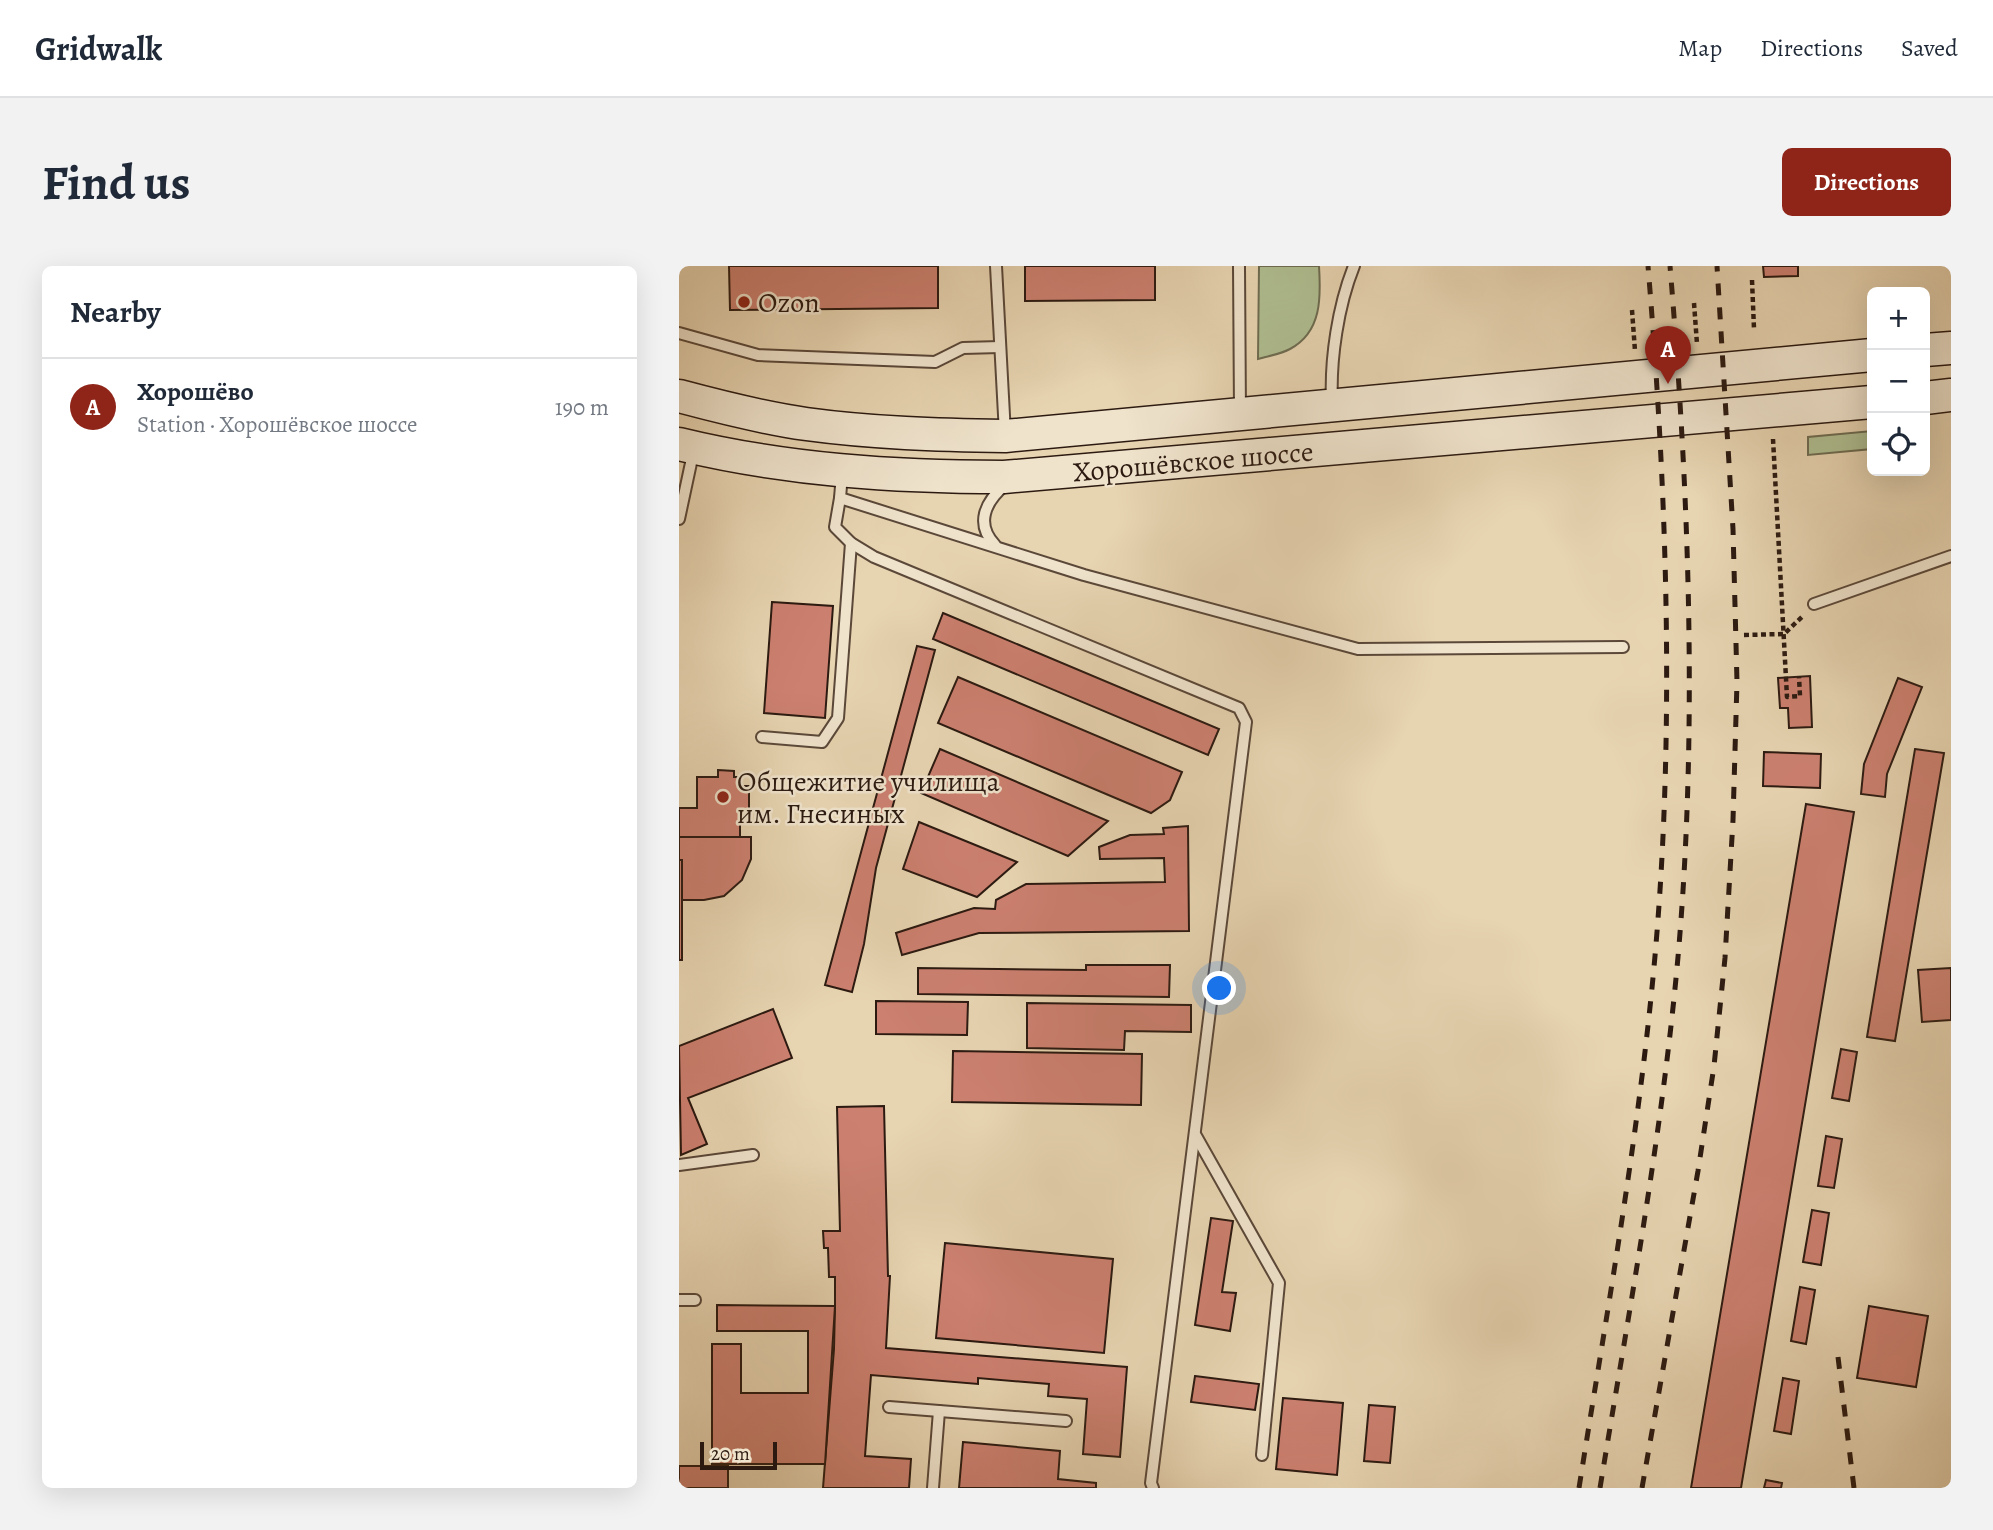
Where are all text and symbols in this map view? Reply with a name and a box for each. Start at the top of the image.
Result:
text: Gridwalk [35,26,162,71]
text: Map [1678,32,1722,64]
text: Directions [1760,32,1863,64]
text: Saved [1901,32,1958,64]
button: Directions [1782,148,1951,216]
text: Find us [42,149,190,216]
place label: Ozon [758,284,820,322]
map controls [1867,287,1930,476]
button: + [1867,287,1930,350]
text: Nearby [70,292,161,332]
marker: Ozon [736,294,752,310]
pin: A [1645,326,1691,384]
button: − [1867,350,1930,413]
text: Хорошёво [137,374,254,409]
text: A [86,392,100,423]
text: 190 m [555,392,609,423]
text: Station · Хорошёвское шоссе [137,409,418,440]
button: locate [1867,413,1930,476]
street label: Хорошёвское шоссе [1071,433,1315,491]
place label: Общежитие училища им. Гнесиных [737,763,1000,833]
marker: Общежитие училища им. Гнесиных [715,789,731,805]
your location [1202,971,1236,1005]
scale bar [700,1439,777,1471]
text: 20 m [711,1441,750,1467]

